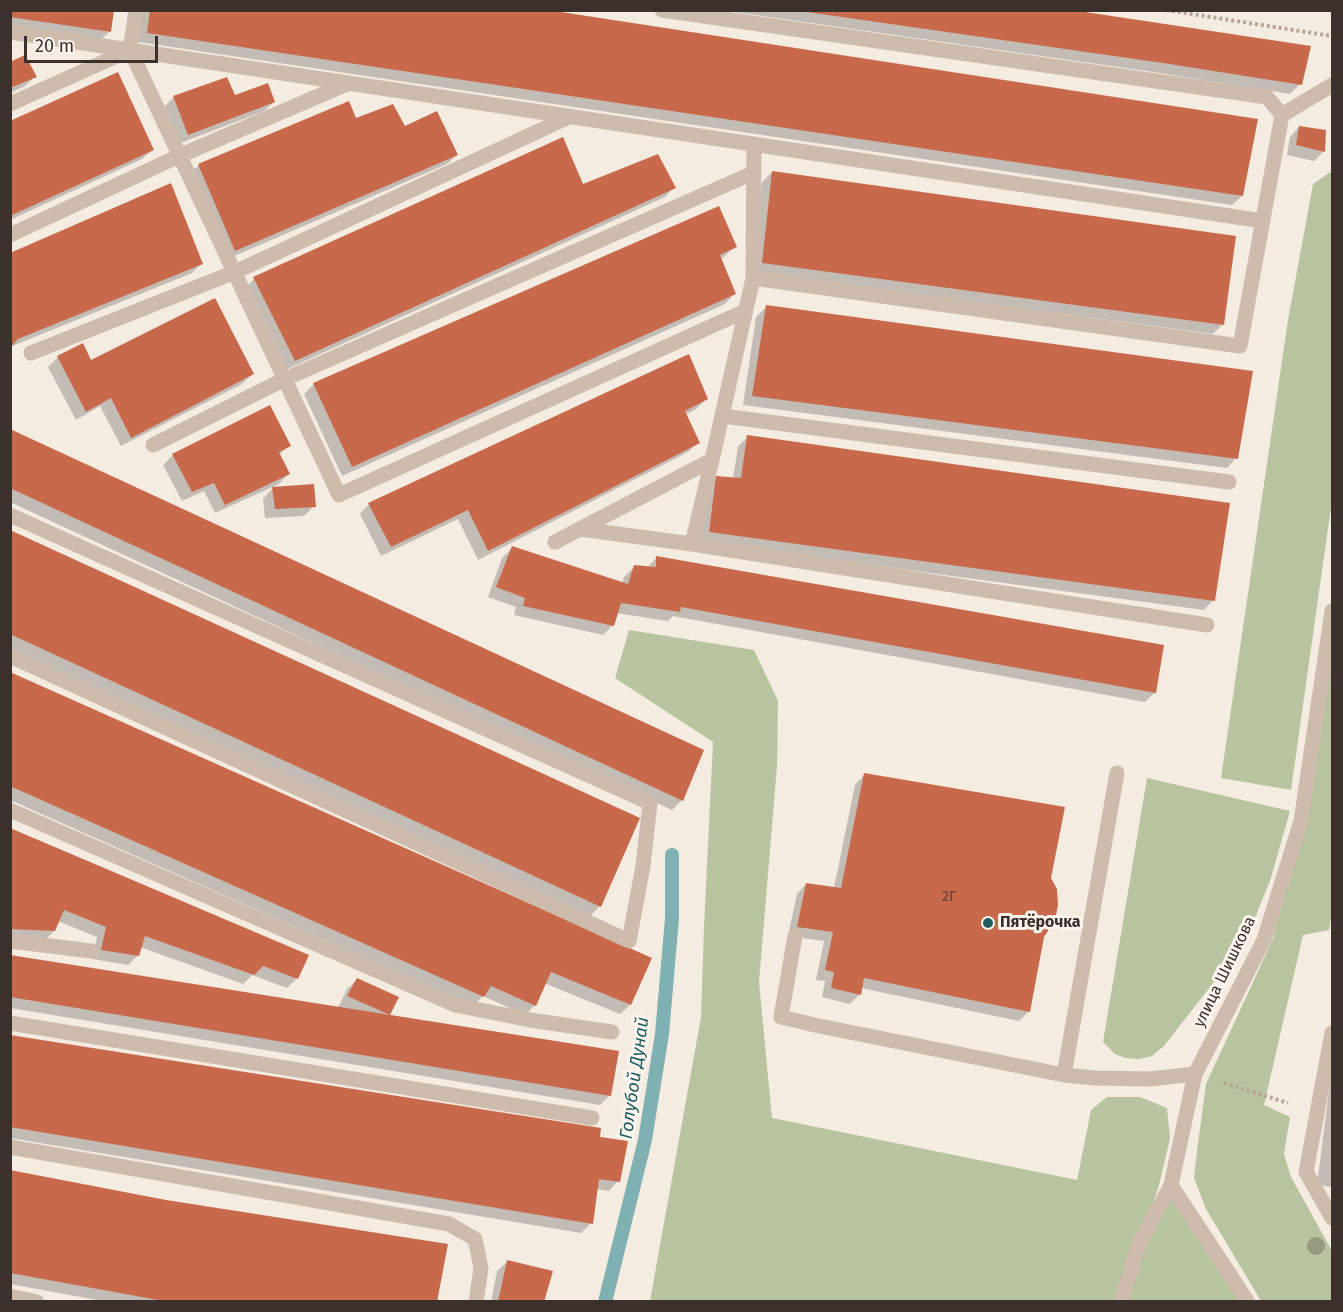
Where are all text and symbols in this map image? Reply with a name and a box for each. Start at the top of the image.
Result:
scale bar [27,24,160,62]
text: 20 m [35,35,74,57]
house number: 2Г [942,889,956,905]
place label: Пятёрочка [1000,913,1081,933]
street label: улица Шишкова [1190,913,1260,1031]
marker: Пятёрочка [981,916,995,930]
water label: Голубой Дунай [616,1016,654,1140]

